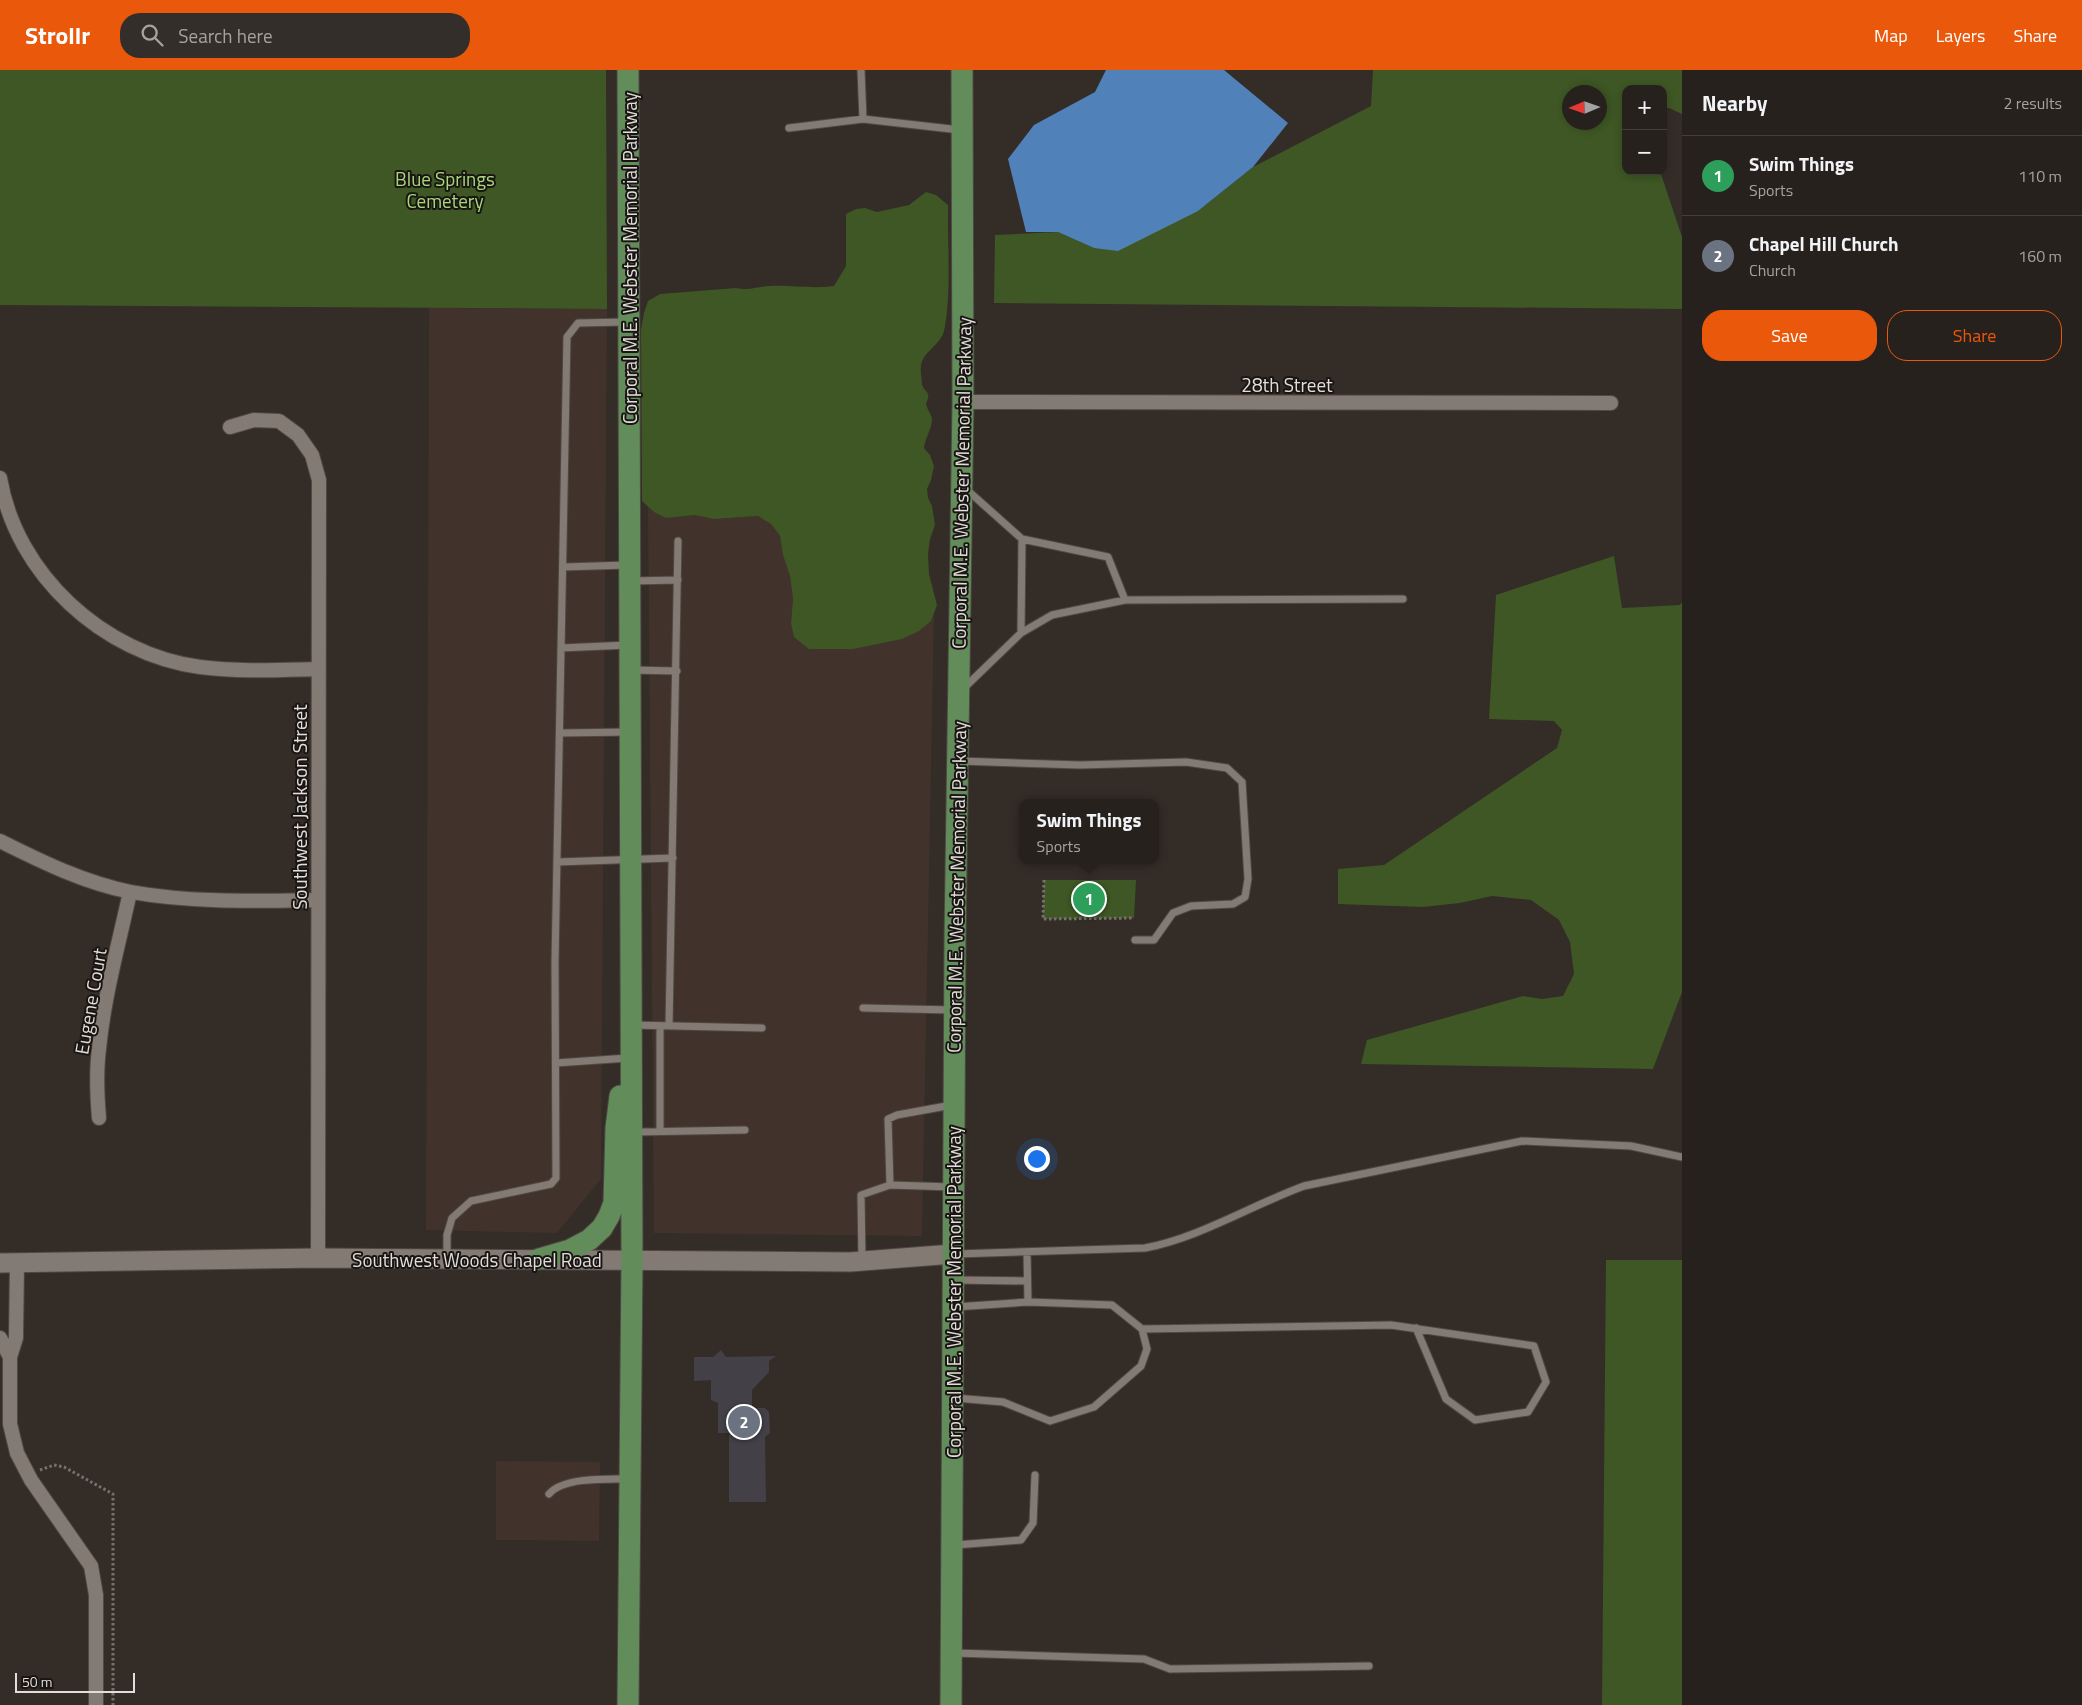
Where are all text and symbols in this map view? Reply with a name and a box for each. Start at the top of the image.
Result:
search box [120,13,470,58]
text: Strollr [25,17,90,53]
icon: search [138,21,166,49]
text: Search here [178,21,273,50]
text: Map [1874,22,1908,49]
text: Layers [1936,22,1985,49]
text: Share [2013,22,2057,49]
north arrow [1562,85,1607,130]
map controls [1622,85,1667,175]
button: + [1622,85,1667,130]
text: Nearby [1702,87,1767,119]
text: 2 results [2003,91,2062,115]
street label: Corporal M.E. Webster Memorial Parkway [615,92,644,424]
button: − [1622,130,1667,175]
text: Swim Things [1749,149,1854,178]
park label: Blue Springs Cemetery [395,164,495,215]
text: 1 [1714,164,1722,188]
text: 110 m [2018,164,2062,188]
text: Sports [1749,178,1793,202]
text: Chapel Hill Church [1749,229,1898,258]
text: 2 [1714,244,1722,268]
text: 160 m [2018,244,2062,268]
text: Church [1749,258,1796,282]
button: Save [1702,310,1877,361]
button: Share [1887,310,2062,361]
street label: Corporal M.E. Webster Memorial Parkway [944,317,978,649]
street label: 28th Street [1241,370,1333,399]
street label: Southwest Jackson Street [285,704,314,910]
street label: Corporal M.E. Webster Memorial Parkway [939,721,973,1053]
popup [1019,799,1159,864]
text: Swim Things [1037,805,1141,834]
text: Sports [1037,834,1081,858]
pin: 1 [1073,880,1105,918]
street label: Eugene Court [66,945,114,1056]
street label: Corporal M.E. Webster Memorial Parkway [939,1126,968,1458]
your location [1024,1146,1050,1172]
street label: Southwest Woods Chapel Road [352,1245,602,1274]
pin: 2 [728,1403,760,1441]
scale bar [15,1670,135,1693]
text: 50 m [22,1671,52,1692]

